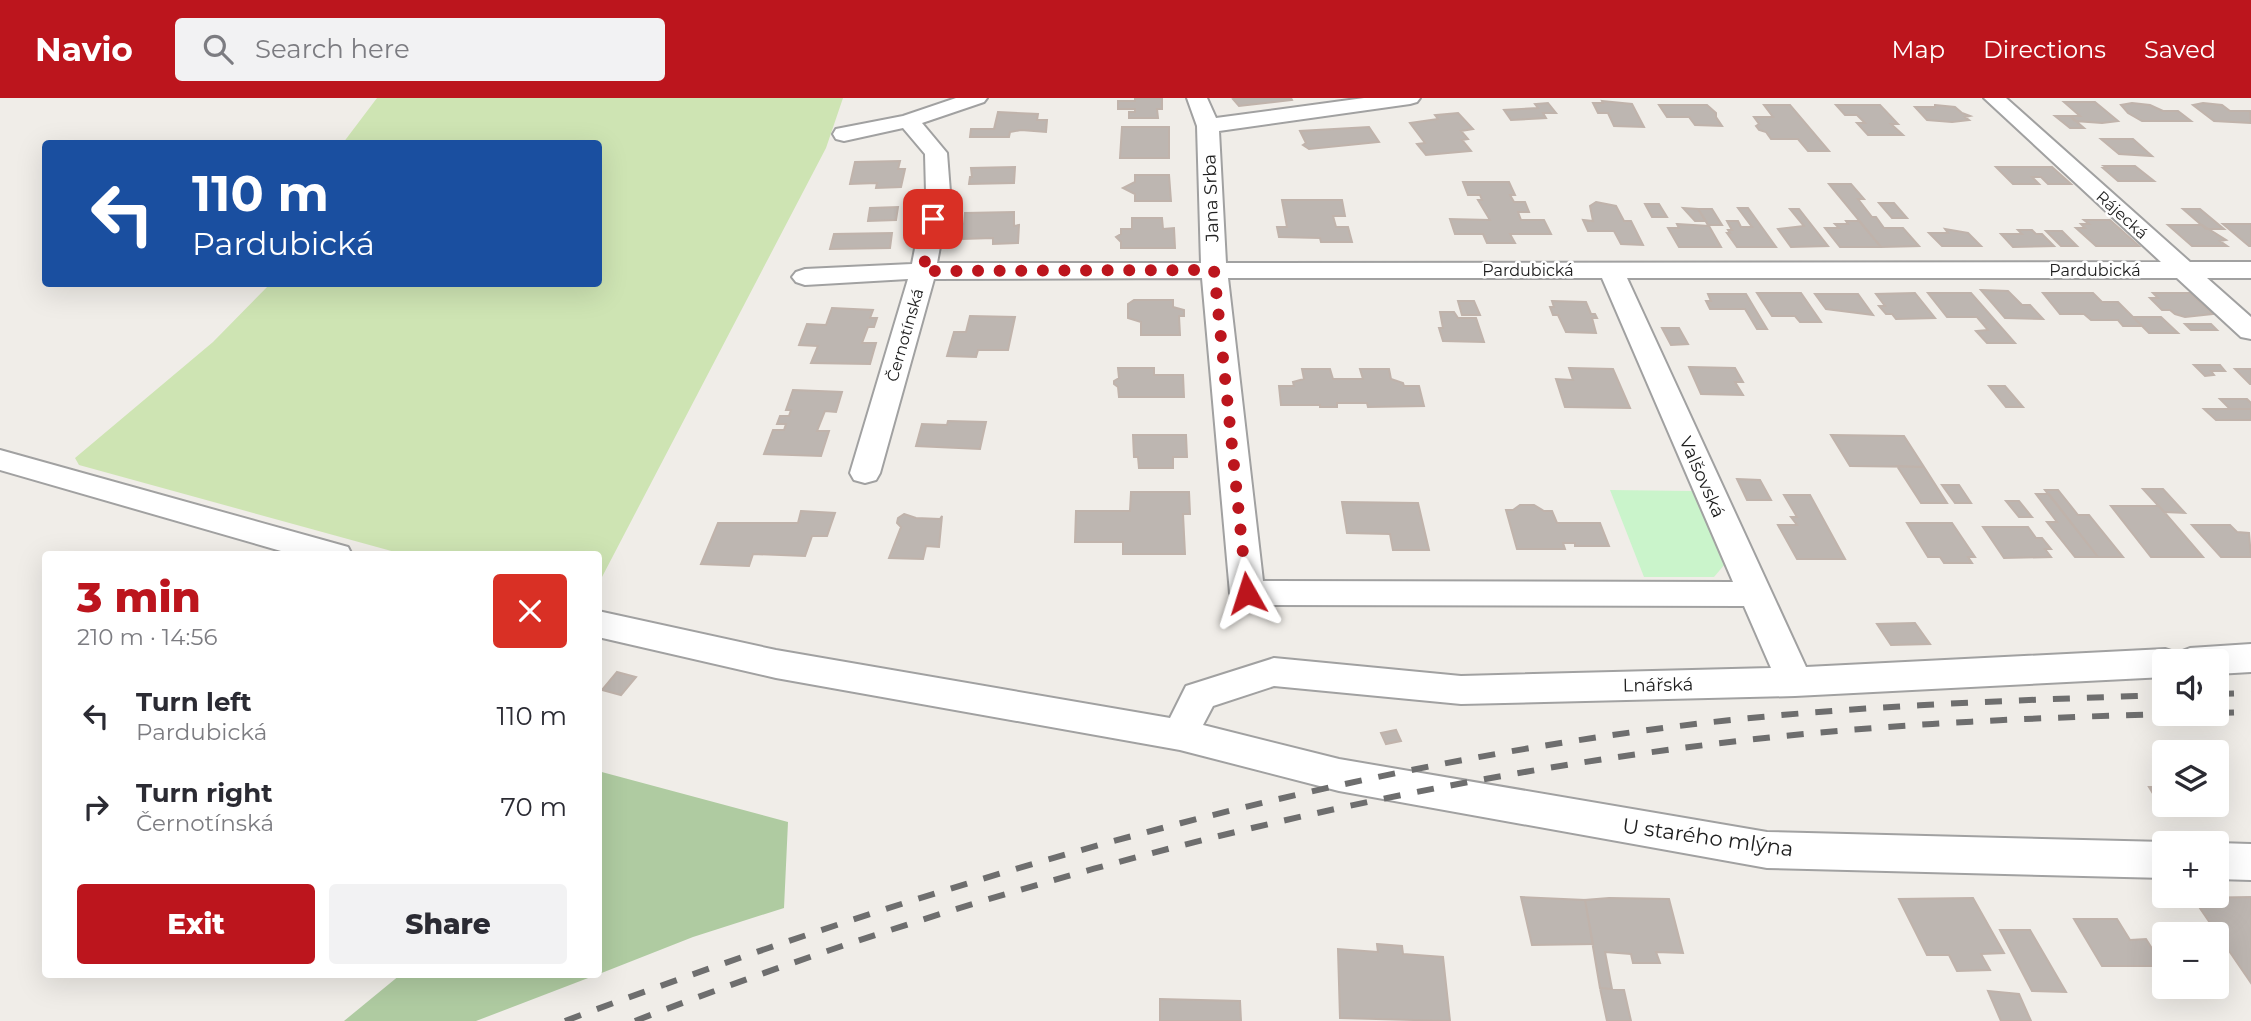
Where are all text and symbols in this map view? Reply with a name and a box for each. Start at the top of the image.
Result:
search box [175,18,665,81]
text: Navio [35,29,133,69]
icon: search [199,30,237,68]
text: Search here [255,33,410,65]
text: Map [1892,35,1945,64]
text: Directions [1983,35,2106,64]
text: Saved [2144,35,2216,64]
street label: Jana Srba [1198,154,1224,243]
text: 110 m [192,164,329,223]
icon: left [77,168,168,259]
street label: Rájecká [2092,187,2152,243]
pin [903,189,963,249]
icon: arrive [914,200,952,238]
text: Pardubická [192,224,375,263]
street label: Pardubická [1482,261,1574,280]
street label: Pardubická [2049,261,2141,280]
street label: Černotínská [883,286,927,384]
street label: Valšovská [1674,433,1730,521]
position arrow [1210,556,1284,630]
text: 3 min [77,571,201,623]
button: close [493,574,567,648]
text: 210 m · 14:56 [77,623,217,651]
map controls [2152,649,2229,999]
button: sound [2152,649,2229,726]
street label: Lnářská [1623,673,1693,697]
text: Turn left [136,686,252,718]
icon: left [77,697,115,735]
text: 110 m [497,700,567,732]
text: Pardubická [136,718,267,746]
button: layers [2152,740,2229,817]
text: Turn right [136,777,272,809]
icon: right [77,788,115,826]
text: 70 m [501,791,567,823]
text: Černotínská [136,809,274,837]
street label: U starého mlýna [1621,813,1795,861]
button: + [2152,831,2229,908]
button: Exit [77,884,315,964]
button: Share [329,884,567,964]
button: − [2152,922,2229,999]

